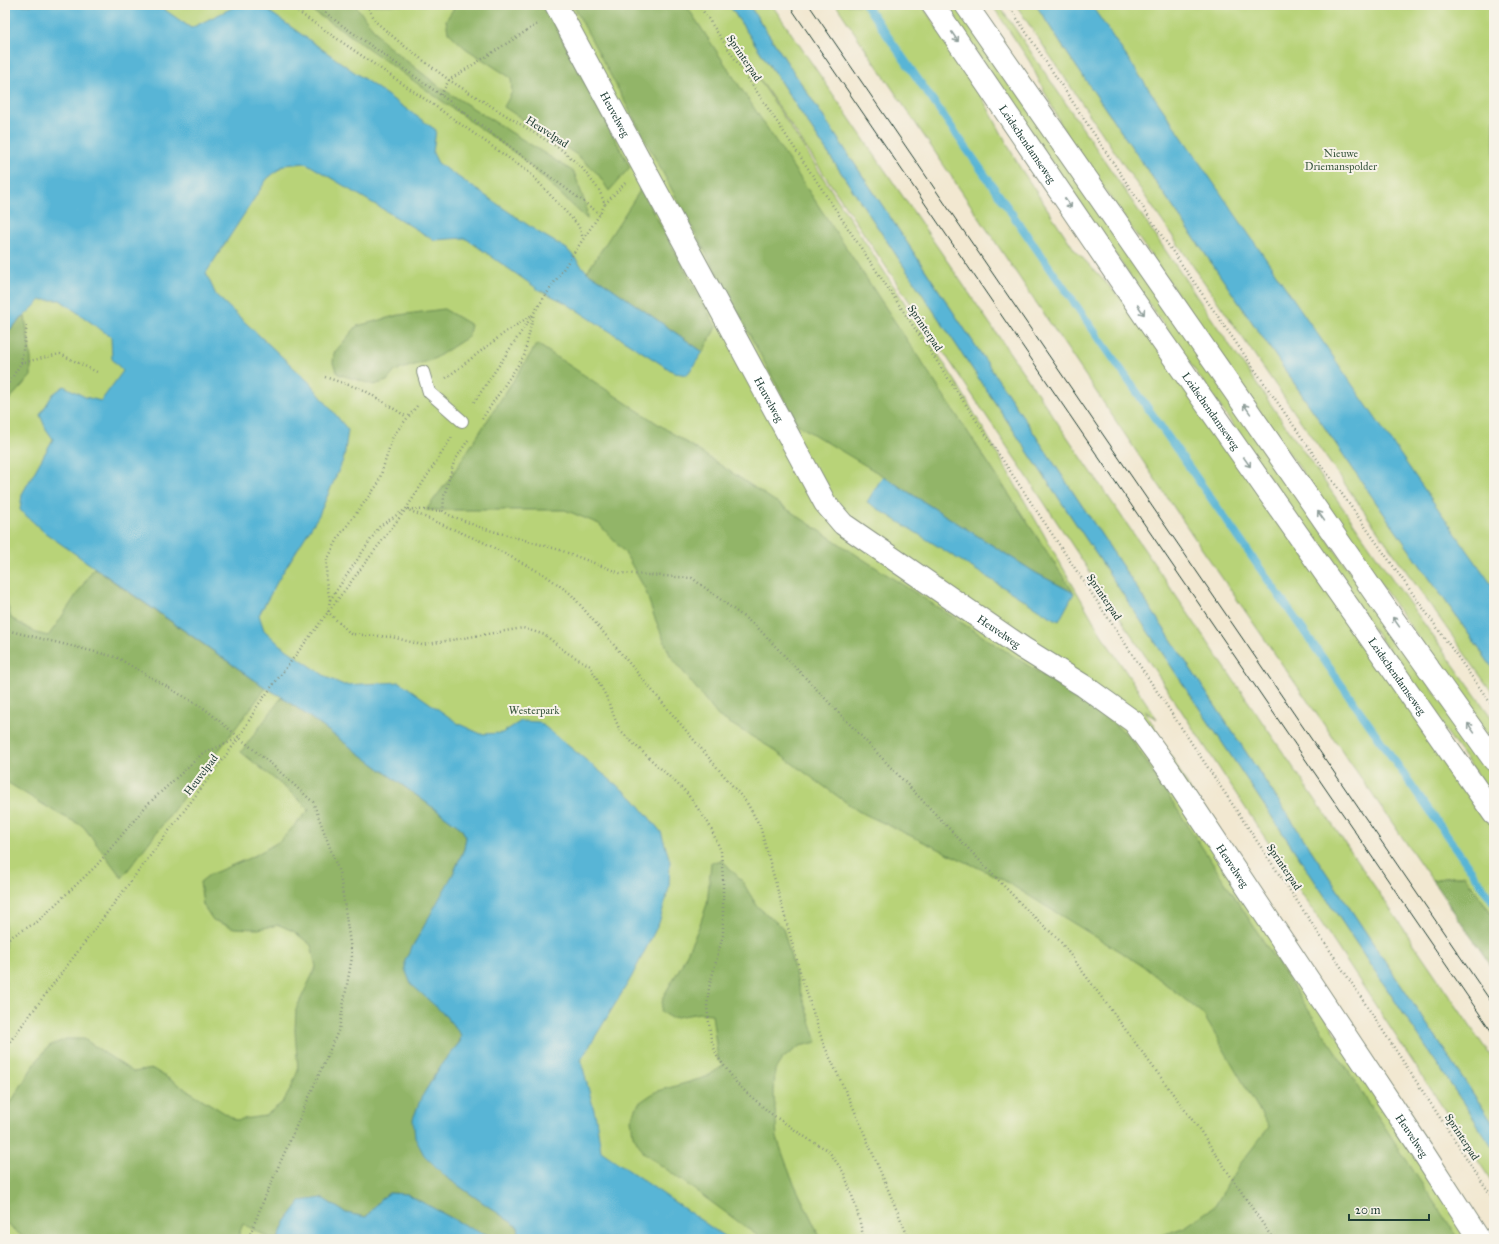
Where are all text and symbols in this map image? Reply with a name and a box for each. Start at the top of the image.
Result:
one-way arrow [951,31,959,42]
street label: Sprinterpad [724,32,765,84]
street label: Heuvelweg [598,89,633,140]
street label: Leidschendamseweg [996,102,1059,186]
street label: Heuvelpad [523,113,571,151]
park label: Nieuwe Driemanspolder [1305,147,1378,173]
one-way arrow [1063,197,1072,208]
street label: Sprinterpad [905,302,946,354]
one-way arrow [1137,304,1145,315]
street label: Leidschendamseweg [1179,370,1243,453]
street label: Heuvelweg [751,374,787,425]
one-way arrow [1243,404,1251,415]
one-way arrow [1243,457,1251,468]
one-way arrow [1317,511,1325,522]
street label: Sprinterpad [1084,571,1125,623]
street label: Heuvelweg [975,612,1024,651]
one-way arrow [1392,617,1400,628]
street label: Leidschendamseweg [1366,635,1429,718]
park label: Westerpark [509,704,560,717]
one-way arrow [1467,723,1475,734]
street label: Heuvelpad [181,751,221,798]
street label: Sprinterpad [1264,841,1305,893]
street label: Heuvelweg [1214,842,1252,890]
street label: Heuvelweg [1393,1111,1431,1160]
street label: Sprinterpad [1442,1111,1482,1163]
scale bar [1349,1196,1429,1222]
text: 20 m [1355,1203,1381,1217]

